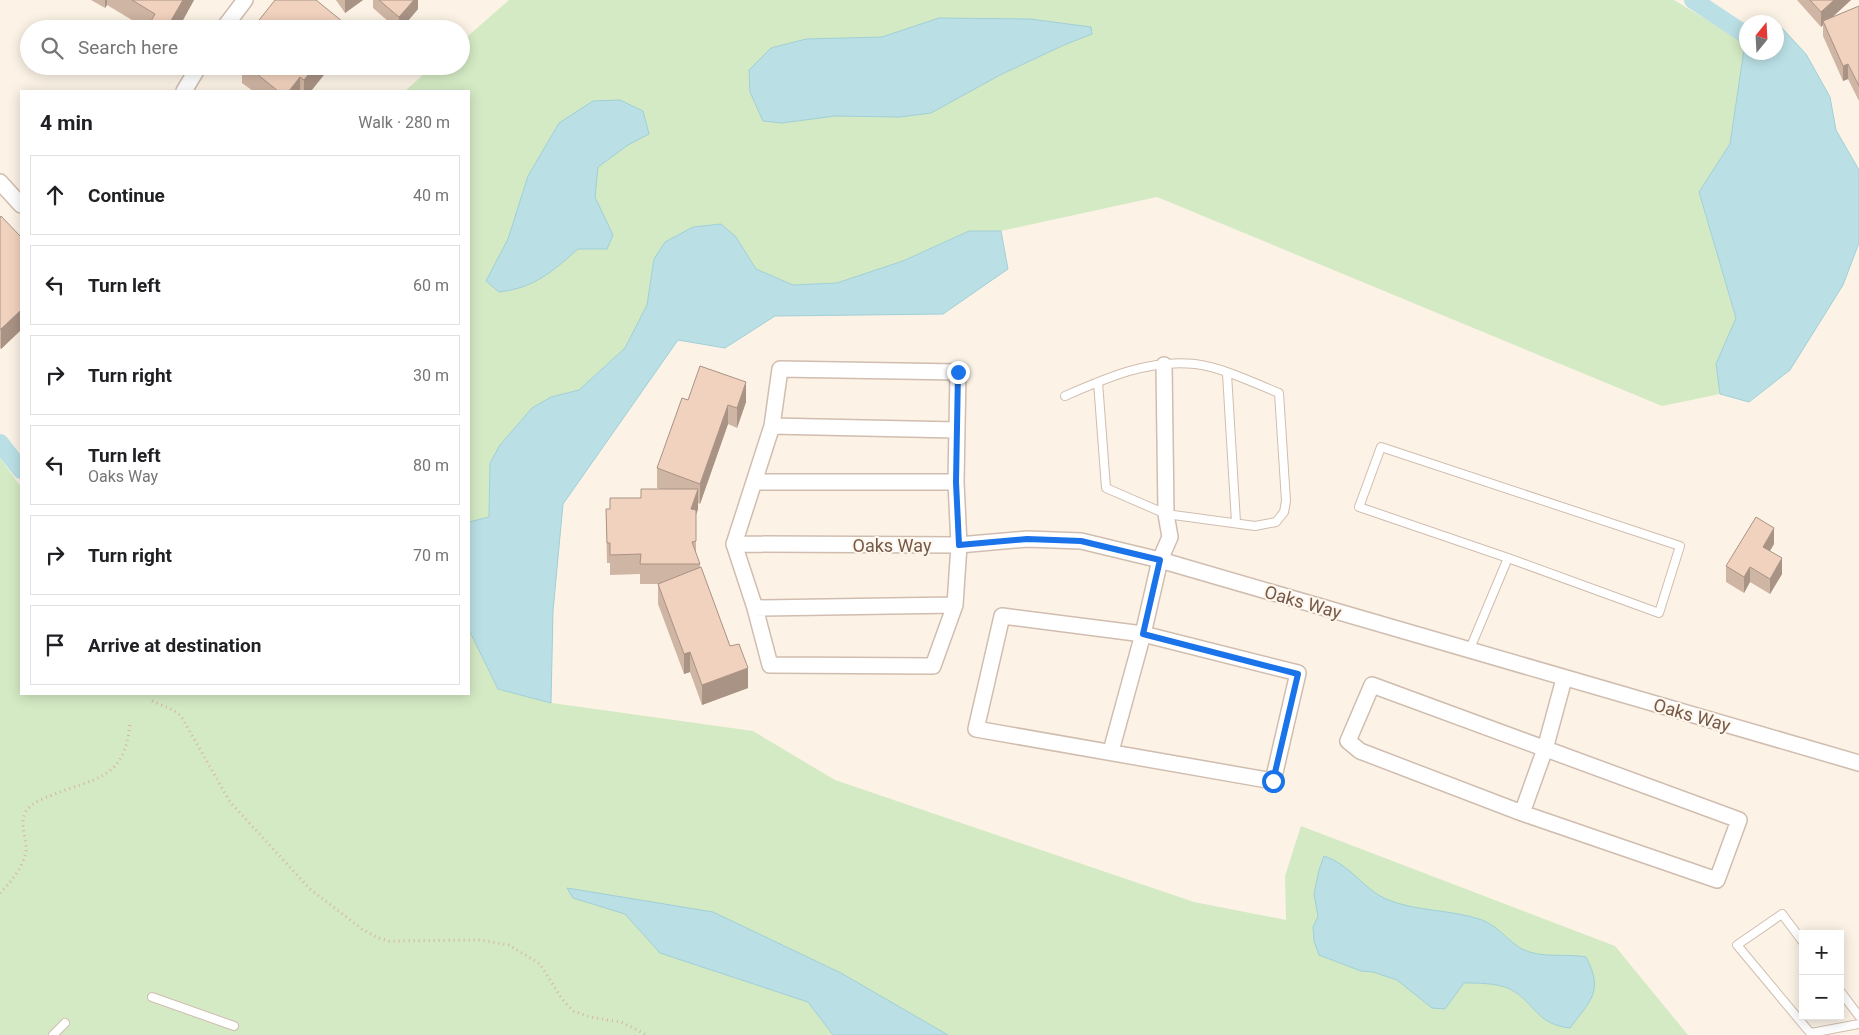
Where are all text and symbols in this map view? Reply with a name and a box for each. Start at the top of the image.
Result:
north arrow [1739,15,1784,60]
search box [20,20,470,75]
icon: search [38,34,66,62]
text: Search here [78,36,178,59]
text: 4 min [40,111,93,135]
text: Walk · 280 m [358,113,450,132]
icon: ahead [41,181,69,209]
text: Continue [88,184,165,207]
text: 40 m [413,186,449,205]
icon: left [41,271,69,299]
text: Turn left [88,274,161,297]
text: 60 m [413,276,449,295]
icon: right [41,361,69,389]
route end [947,361,970,384]
text: Turn right [88,364,172,387]
text: 30 m [413,366,449,385]
text: Turn left [88,444,161,467]
icon: left [41,451,69,479]
text: 80 m [413,456,449,475]
text: Oaks Way [88,467,158,486]
street label: Oaks Way [853,535,932,556]
icon: right [41,541,69,569]
text: Turn right [88,544,172,567]
text: 70 m [413,546,449,565]
street label: Oaks Way [1262,581,1344,623]
icon: arrive [41,631,69,659]
text: Arrive at destination [88,634,261,657]
street label: Oaks Way [1651,694,1733,736]
route start [1262,770,1285,793]
map controls [1799,930,1844,1020]
button: + [1799,930,1844,975]
button: − [1799,975,1844,1020]

